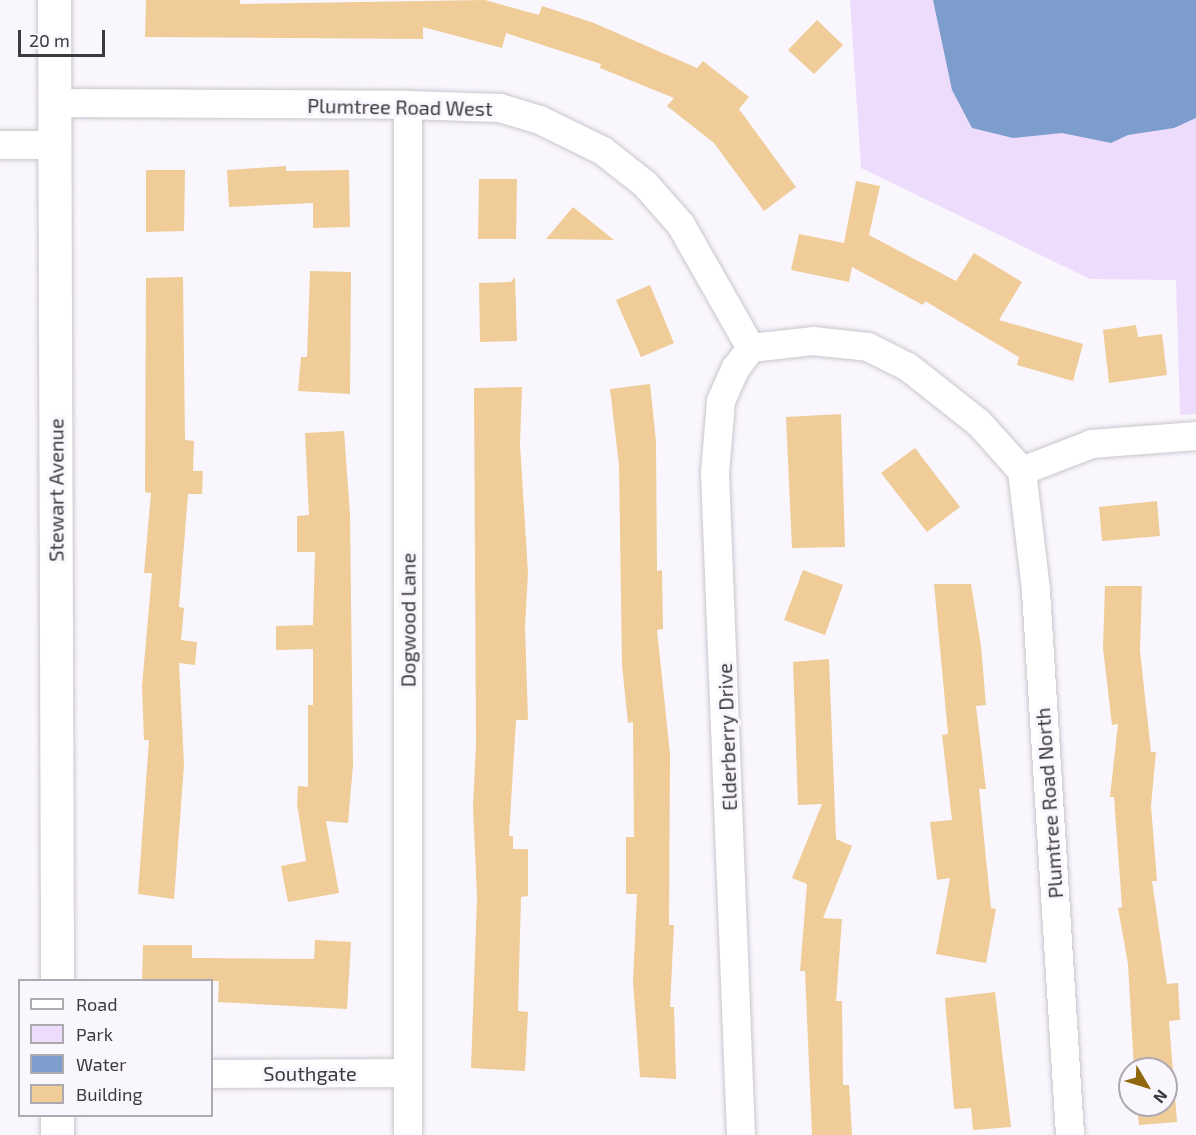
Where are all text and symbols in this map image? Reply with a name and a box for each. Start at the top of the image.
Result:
scale bar [21,18,108,56]
text: 20 m [29,29,70,51]
street label: Plumtree Road West [307,93,493,121]
street label: Stewart Avenue [44,418,68,562]
street label: Dogwood Lane [396,553,420,687]
street label: Elderberry Drive [712,663,742,811]
street label: Plumtree Road North [1030,707,1068,899]
legend [18,979,213,1117]
text: Road [76,993,117,1015]
text: Park [76,1023,113,1045]
text: Water [76,1053,126,1075]
north arrow [1118,1057,1178,1117]
street label: Southgate [263,1061,357,1085]
text: Building [76,1083,143,1105]
text: N [1150,1087,1172,1108]

